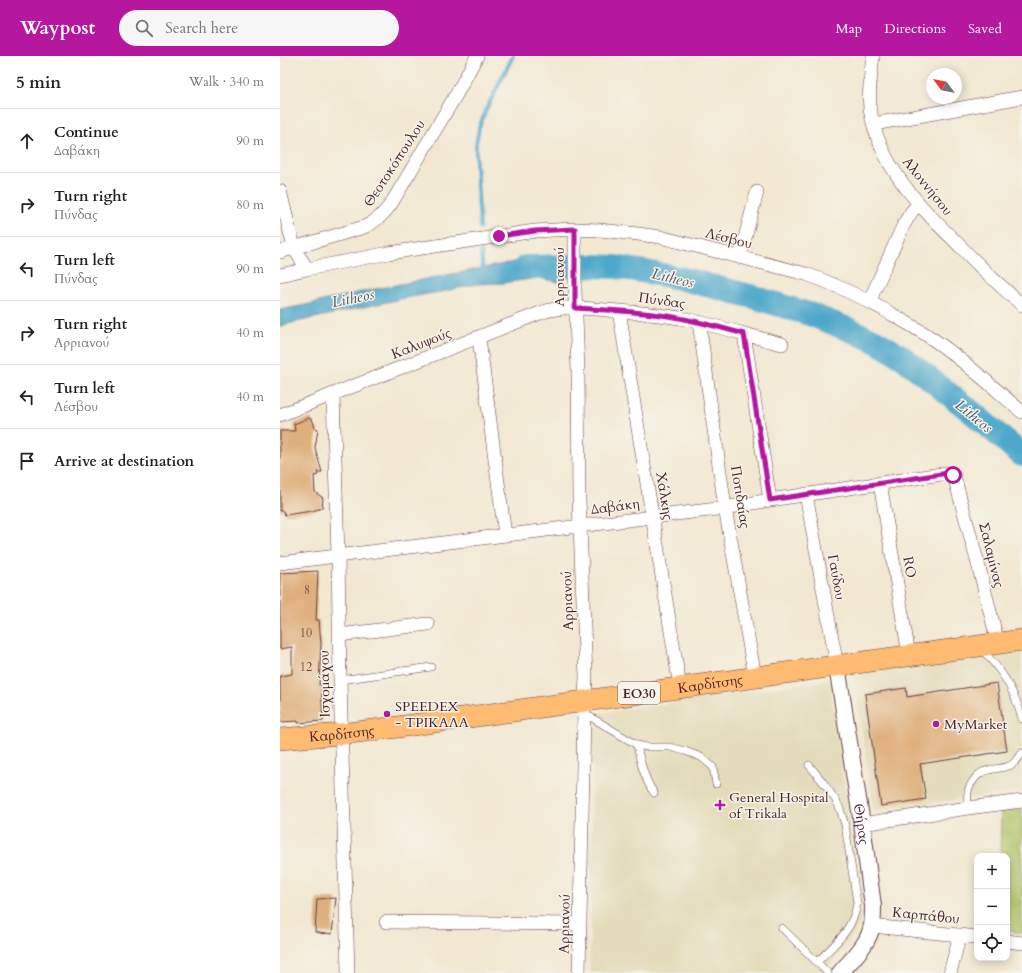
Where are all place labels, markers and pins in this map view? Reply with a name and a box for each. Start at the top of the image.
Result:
place label: SPEEDEX - ΤΡΙΚΑΛΑ [395,697,469,732]
marker: SPEEDEX - ΤΡΙΚΑΛΑ [382,709,392,719]
place label: MyMarket [944,715,1008,734]
marker: MyMarket [931,719,941,729]
place label: General Hospital of Trikala [729,788,829,823]
marker: General Hospital of Trikala [714,799,726,811]

